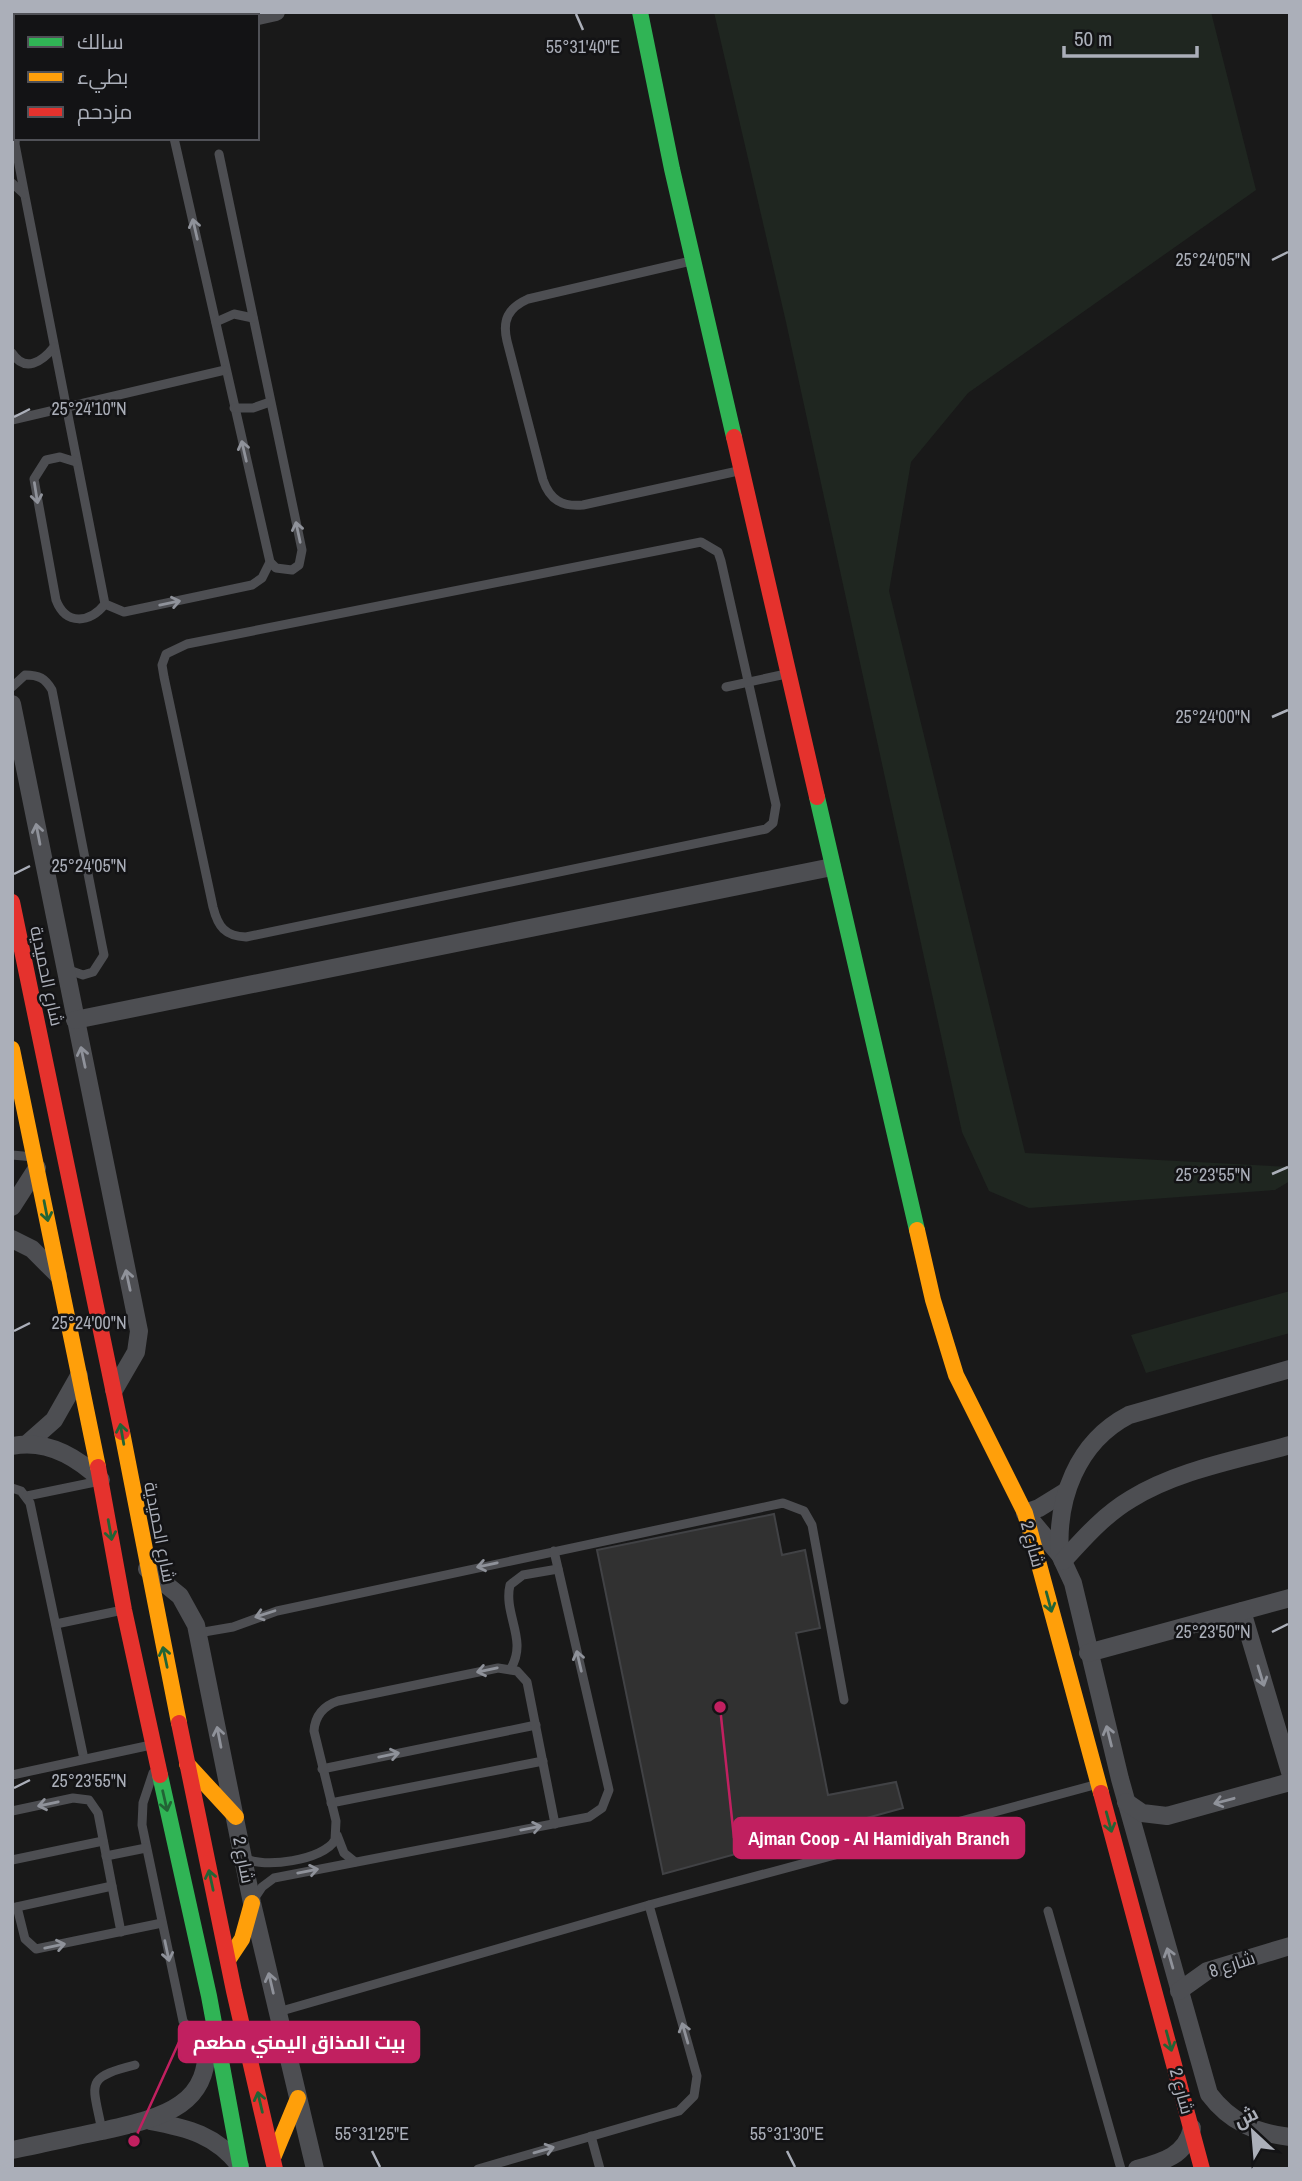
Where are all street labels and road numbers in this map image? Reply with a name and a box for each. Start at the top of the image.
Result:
street label: شارع الحميدية [24,924,70,1028]
street label: شارع الحميدية [138,1480,182,1584]
street label: شارع 2 [1015,1518,1051,1570]
street label: شارع 2 [227,1834,261,1886]
street label: شارع 8 [1206,1945,1258,1983]
street label: شارع 2 [1164,2065,1200,2117]

